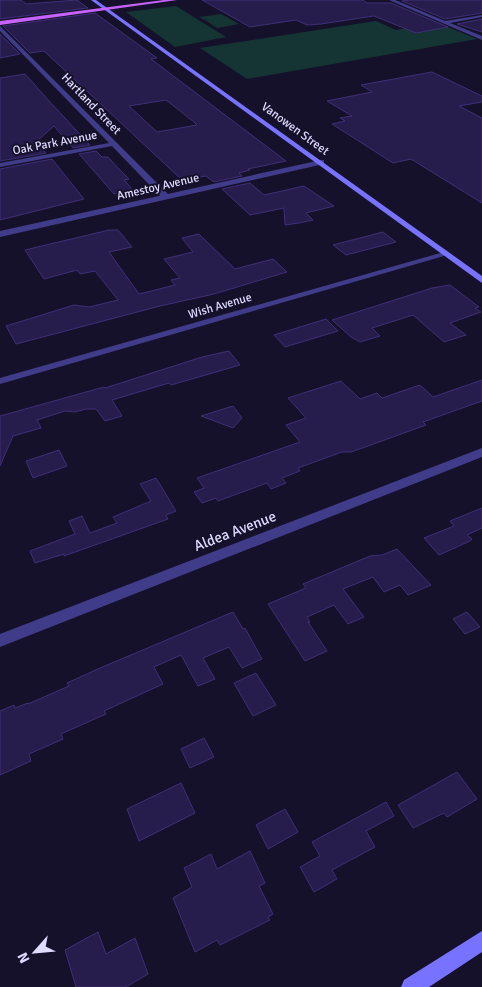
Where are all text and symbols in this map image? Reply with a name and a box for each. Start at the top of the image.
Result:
street label: Hartland Street [58,70,124,138]
street label: Vanowen Street [258,99,332,159]
street label: Oak Park Avenue [11,127,99,159]
street label: Amestoy Avenue [115,170,201,204]
street label: Wish Avenue [186,290,254,322]
street label: Aldea Avenue [191,507,279,555]
north arrow [10,927,60,977]
text: N [14,949,34,966]

